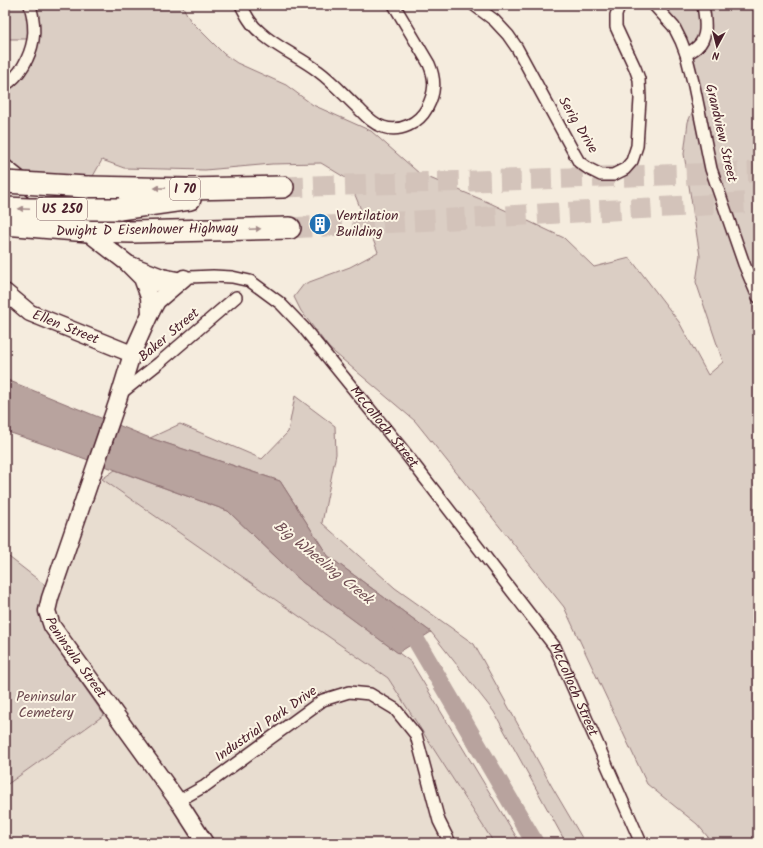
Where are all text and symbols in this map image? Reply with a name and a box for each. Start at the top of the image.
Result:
north arrow [697,26,737,66]
text: N [711,46,720,64]
street label: Grandview Street [699,82,743,185]
street label: Serig Drive [552,92,604,158]
road number: I 70 [170,178,200,200]
one-way arrow [153,185,166,191]
road number: US 250 [37,198,87,220]
one-way arrow [18,205,30,212]
place label: Ventilation Building [336,205,399,243]
building icon: Ventilation Building [307,211,333,237]
street label: Dwight D Eisenhower Highway [56,217,239,243]
one-way arrow [249,225,261,232]
street label: Baker Street [134,302,205,367]
street label: Ellen Street [29,304,103,351]
street label: McColloch Street [344,381,424,473]
water label: Big Wheeling Creek [268,515,380,612]
street label: Peninsula Street [39,614,112,704]
street label: McColloch Street [543,639,604,740]
street label: Industrial Park Drive [210,680,322,768]
park label: Peninsular Cemetery [16,686,77,724]

